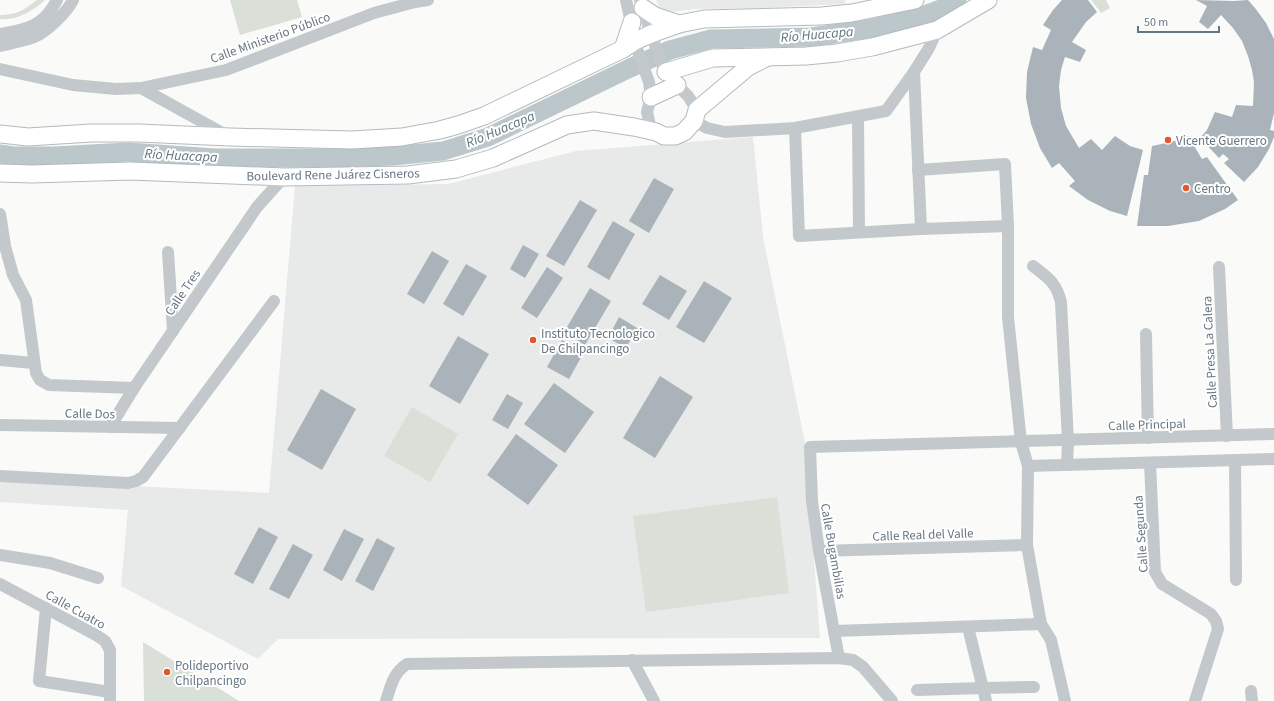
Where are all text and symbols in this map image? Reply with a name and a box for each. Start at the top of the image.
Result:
street label: Calle Ministerio Público [208,8,333,68]
scale bar [1138,8,1219,34]
text: 50 m [1144,14,1168,31]
water label: Río Huacapa [780,22,855,48]
water label: Río Huacapa [463,106,538,153]
place label: Vicente Guerrero [1176,132,1267,150]
marker: Vicente Guerrero [1163,135,1173,145]
water label: Río Huacapa [144,144,218,168]
street label: Boulevard Rene Juárez Cisneros [246,164,420,186]
place label: Centro [1194,180,1231,198]
marker: Centro [1181,183,1191,193]
street label: Calle Tres [161,265,205,319]
street label: Calle Presa La Calera [1198,295,1222,409]
place label: Instituto Tecnologico De Chilpancingo [541,325,655,358]
marker: Instituto Tecnologico De Chilpancingo [528,335,538,345]
street label: Calle Dos [65,405,116,423]
street label: Calle Principal [1108,415,1186,435]
street label: Calle Segunda [1129,495,1153,573]
street label: Calle Bugambilias [816,502,850,601]
street label: Calle Real del Valle [872,524,974,546]
street label: Calle Cuatro [42,586,109,634]
place label: Polideportivo Chilpancingo [175,657,249,690]
marker: Polideportivo Chilpancingo [162,667,172,677]

